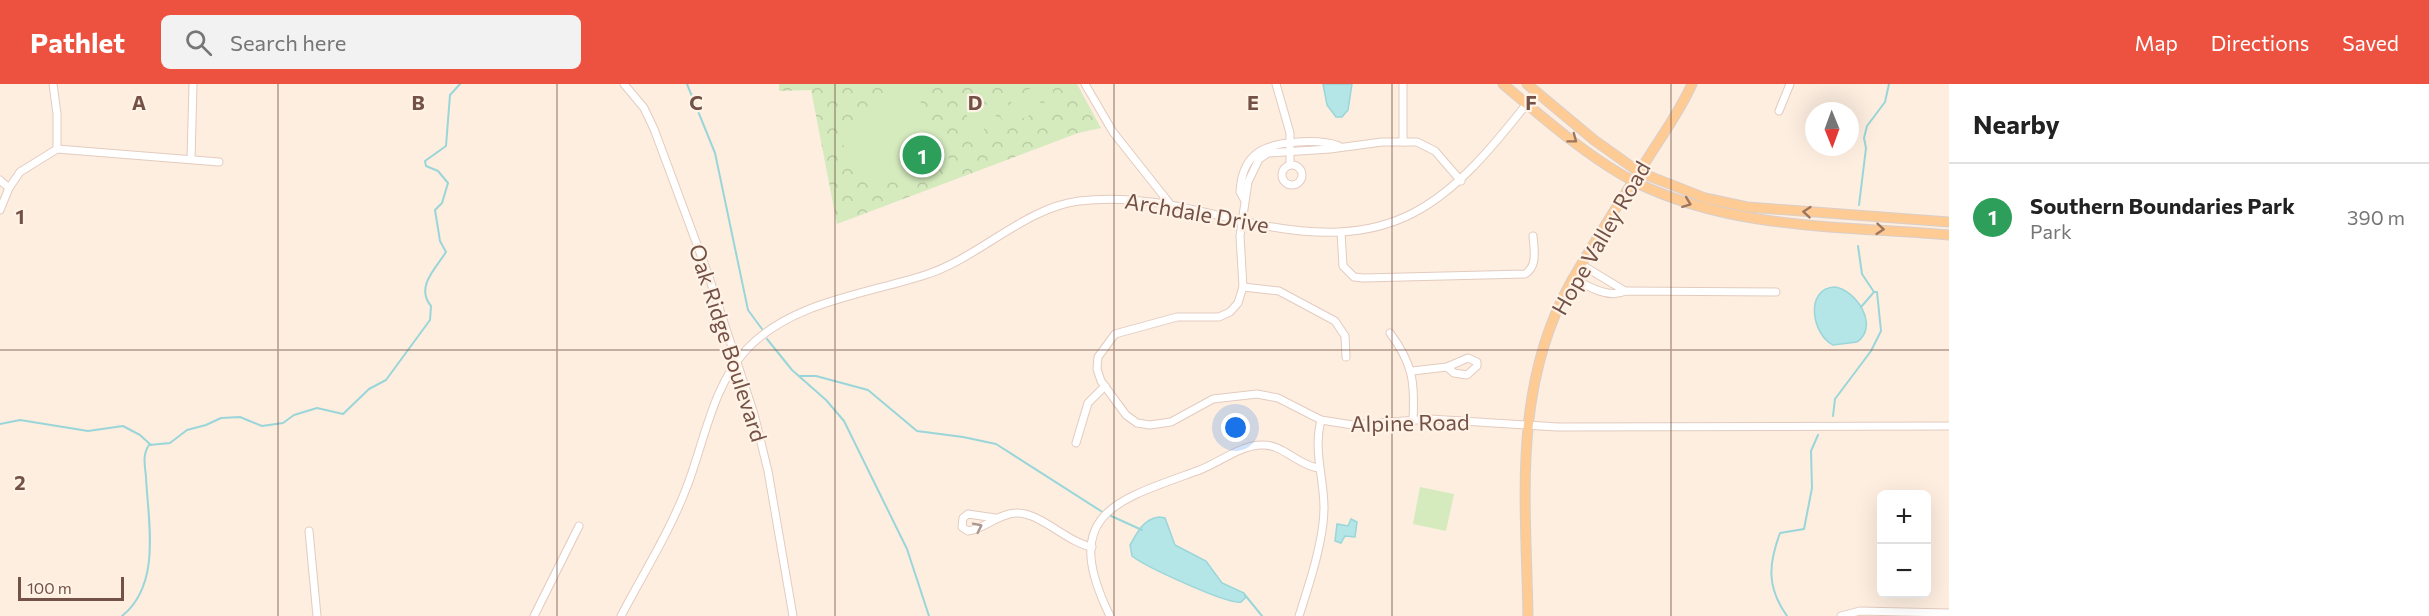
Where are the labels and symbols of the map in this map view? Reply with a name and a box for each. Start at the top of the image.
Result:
text: A [132,90,146,114]
text: B [411,90,425,114]
text: C [689,90,703,114]
text: D [968,90,982,114]
text: E [1247,90,1259,114]
text: F [1525,90,1537,114]
north arrow [1805,102,1859,156]
pin: 1 [902,132,942,178]
one-way arrow [1566,132,1577,143]
street label: Hope Valley Road [1546,156,1656,320]
street label: Archdale Drive [1123,187,1271,238]
one-way arrow [1681,196,1692,208]
text: 1 [15,204,25,228]
one-way arrow [1802,205,1811,218]
one-way arrow [1875,222,1884,235]
street label: Oak Ridge Boulevard [684,240,773,445]
street label: Alpine Road [1350,408,1470,437]
your location [1221,413,1250,442]
text: 2 [14,470,26,494]
one-way arrow [972,522,983,534]
scale bar [18,574,124,602]

